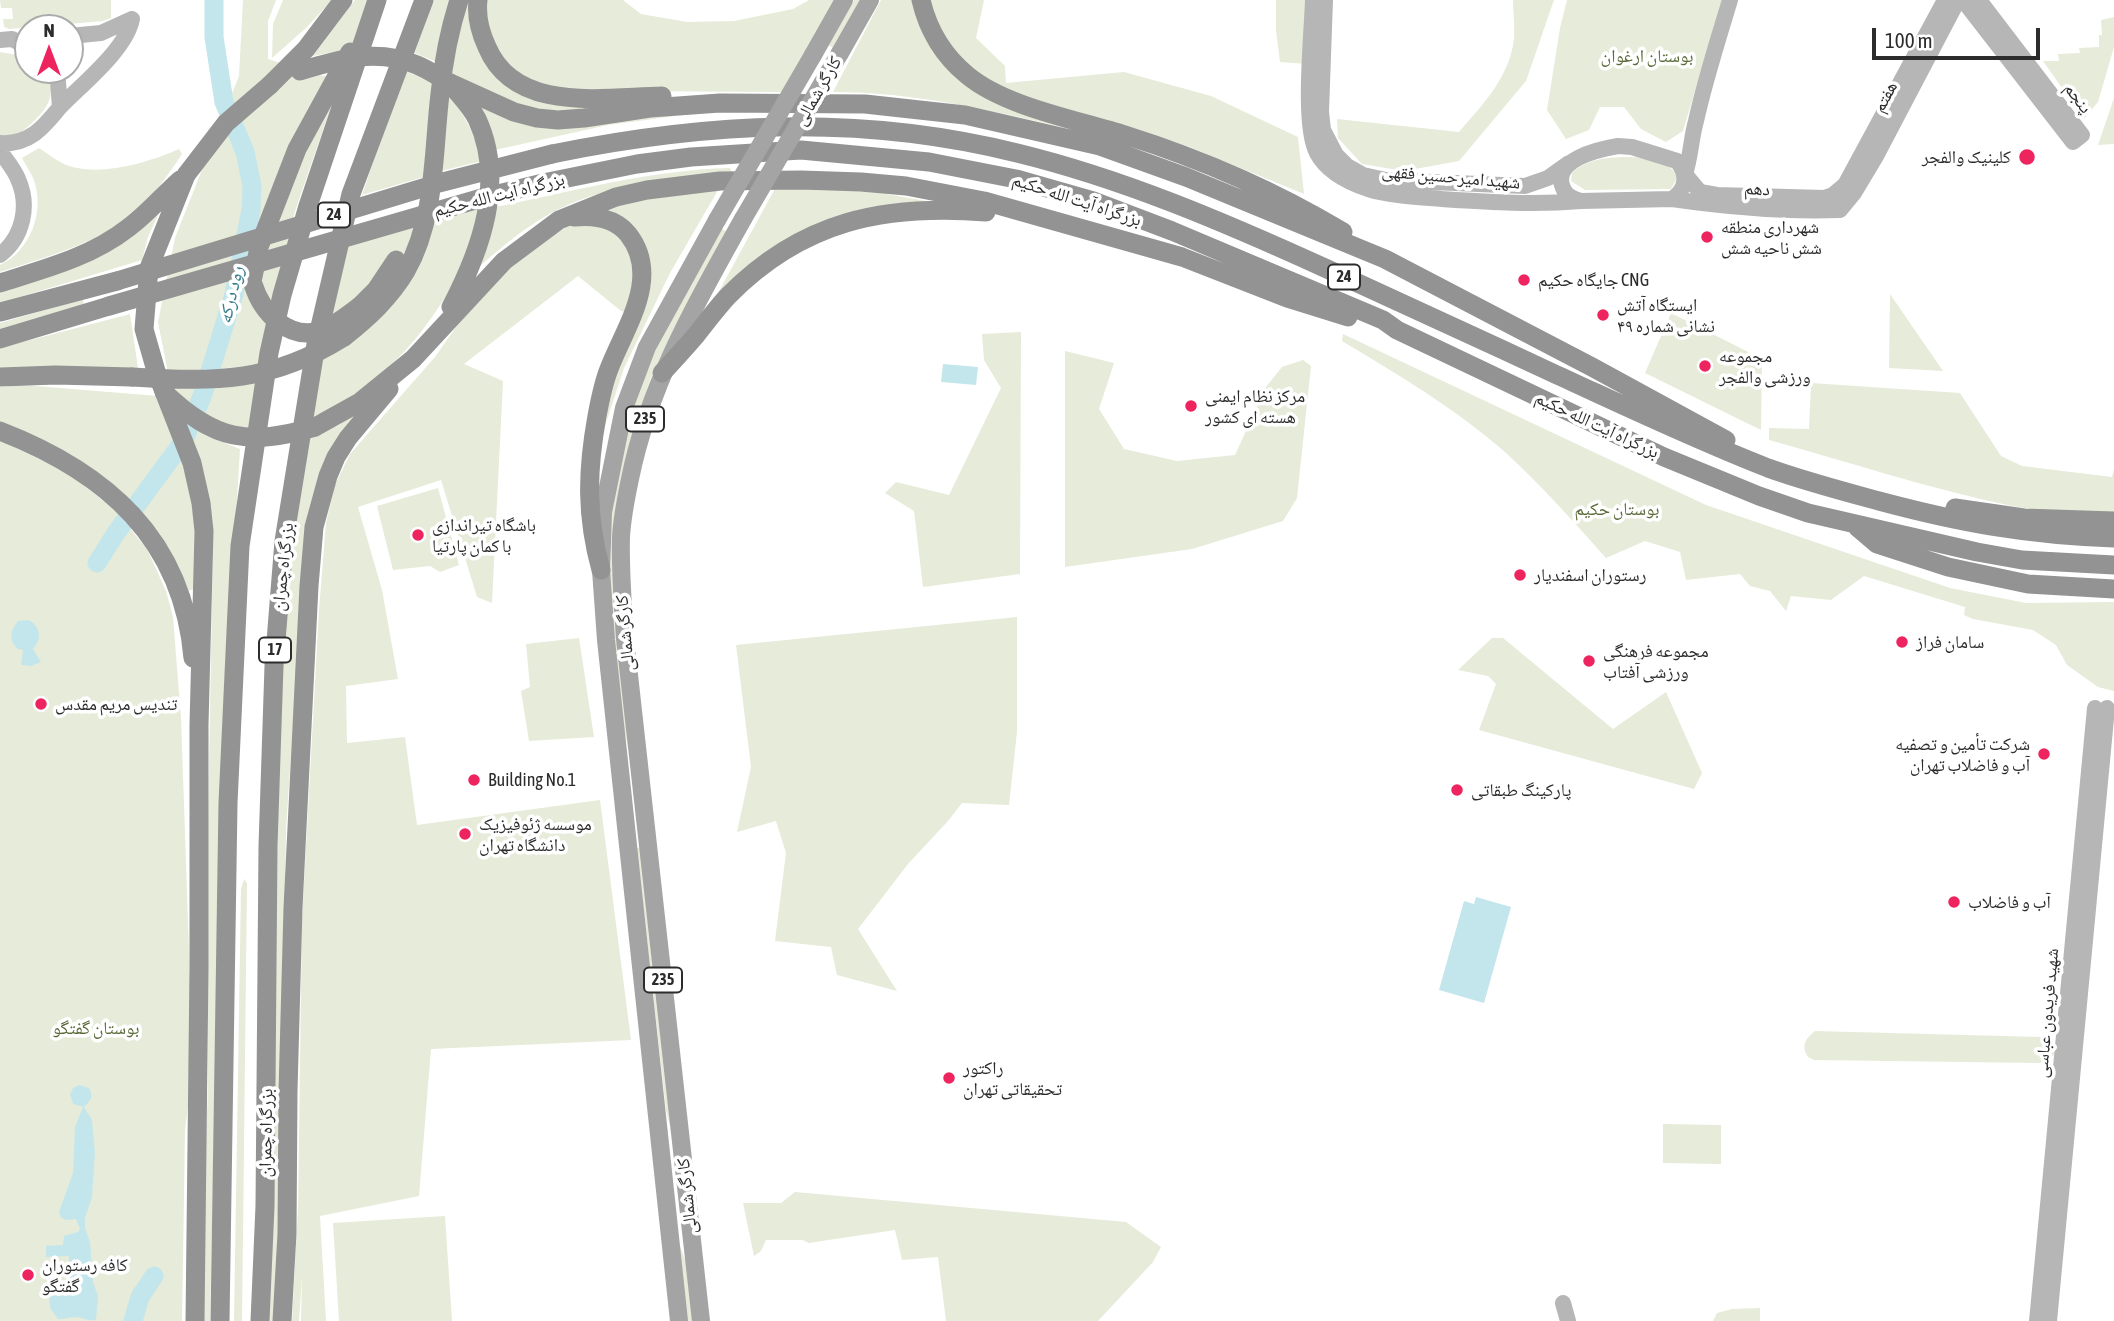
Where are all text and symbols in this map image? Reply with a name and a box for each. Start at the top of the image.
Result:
north arrow [14,14,84,84]
scale bar [1876,14,2044,58]
text: N [43,19,55,41]
text: 100 m [1885,28,1933,52]
park label: بوستان ارغوان [1601,45,1693,67]
street label: کارگر شمالی [790,53,846,129]
street label: هفتم [1868,78,1902,116]
street label: پنجم [2059,78,2097,118]
place label: کلینیک والفجر [1922,146,2011,168]
marker: کلینیک والفجر [2017,147,2037,167]
street label: شهید امیرحسین فقهی [1381,160,1521,194]
street label: بزرگراه آیت الله حکیم [431,168,567,222]
street label: بزرگراه آیت الله حکیم [1010,169,1144,231]
street label: دهم [1743,178,1771,200]
road number: 24 [318,202,350,228]
place label: شهرداری منطقه شش ناحیه شش [1721,216,1822,258]
marker: شهرداری منطقه شش ناحیه شش [1699,229,1715,245]
water label: رود درکه [213,264,249,326]
road number: 24 [1328,264,1360,290]
place label: جایگاه حکیم CNG [1538,269,1649,291]
marker: جایگاه حکیم CNG [1516,272,1532,288]
place label: ایستگاه آتش نشانی شماره ۴۹ [1617,294,1715,336]
marker: ایستگاه آتش نشانی شماره ۴۹ [1595,307,1611,323]
place label: مجموعه ورزشی والفجر [1719,345,1811,388]
marker: مجموعه ورزشی والفجر [1697,358,1713,374]
place label: مرکز نظام ایمنی هسته ای کشور [1205,385,1305,428]
street label: بزرگراه آیت الله حکیم [1532,387,1662,463]
marker: مرکز نظام ایمنی هسته ای کشور [1183,398,1199,414]
road number: 235 [626,406,664,432]
park label: بوستان حکیم [1575,498,1659,520]
place label: باشگاه تیراندازی با کمان پارتیا [432,514,536,556]
street label: بزرگراه چمران [268,522,298,612]
marker: باشگاه تیراندازی با کمان پارتیا [410,527,426,543]
place label: رستوران اسفندیار [1534,564,1646,586]
marker: رستوران اسفندیار [1512,567,1528,583]
street label: کارگر شمالی [611,594,639,672]
place label: سامان فراز [1916,631,1984,653]
marker: سامان فراز [1894,634,1910,650]
road number: 17 [259,638,291,663]
place label: مجموعه فرهنگی ورزشی آفتاب [1603,640,1709,682]
marker: مجموعه فرهنگی ورزشی آفتاب [1581,653,1597,669]
place label: تندیس مریم مقدس [55,693,177,715]
marker: تندیس مریم مقدس [33,696,49,712]
place label: شركت تأمين و تصفيه آب و فاضلاب تهران [1895,733,2030,776]
marker: شركت تأمين و تصفيه آب و فاضلاب تهران [2036,746,2052,762]
place label: Building No.1 [488,769,576,791]
marker: Building No.1 [466,772,482,788]
place label: پارکینگ طبقاتی [1471,779,1572,801]
marker: پارکینگ طبقاتی [1449,782,1465,798]
place label: موسسه ژئوفیزیک دانشگاه تهران [479,813,592,856]
marker: موسسه ژئوفیزیک دانشگاه تهران [457,826,473,842]
place label: آب و فاضلاب [1968,891,2051,913]
marker: آب و فاضلاب [1946,894,1962,910]
street label: شهید فریدون عباسی [2031,947,2063,1079]
road number: 235 [644,968,682,992]
park label: بوستان گفتگو [53,1017,139,1039]
place label: راکتور تحقیقاتی تهران [963,1057,1062,1100]
marker: راکتور تحقیقاتی تهران [941,1070,957,1086]
street label: بزرگراه چمران [254,1088,278,1178]
street label: کارگر شمالی [672,1157,702,1235]
place label: کافه رستوران گفتگو [42,1254,128,1296]
marker: کافه رستوران گفتگو [20,1267,36,1283]

